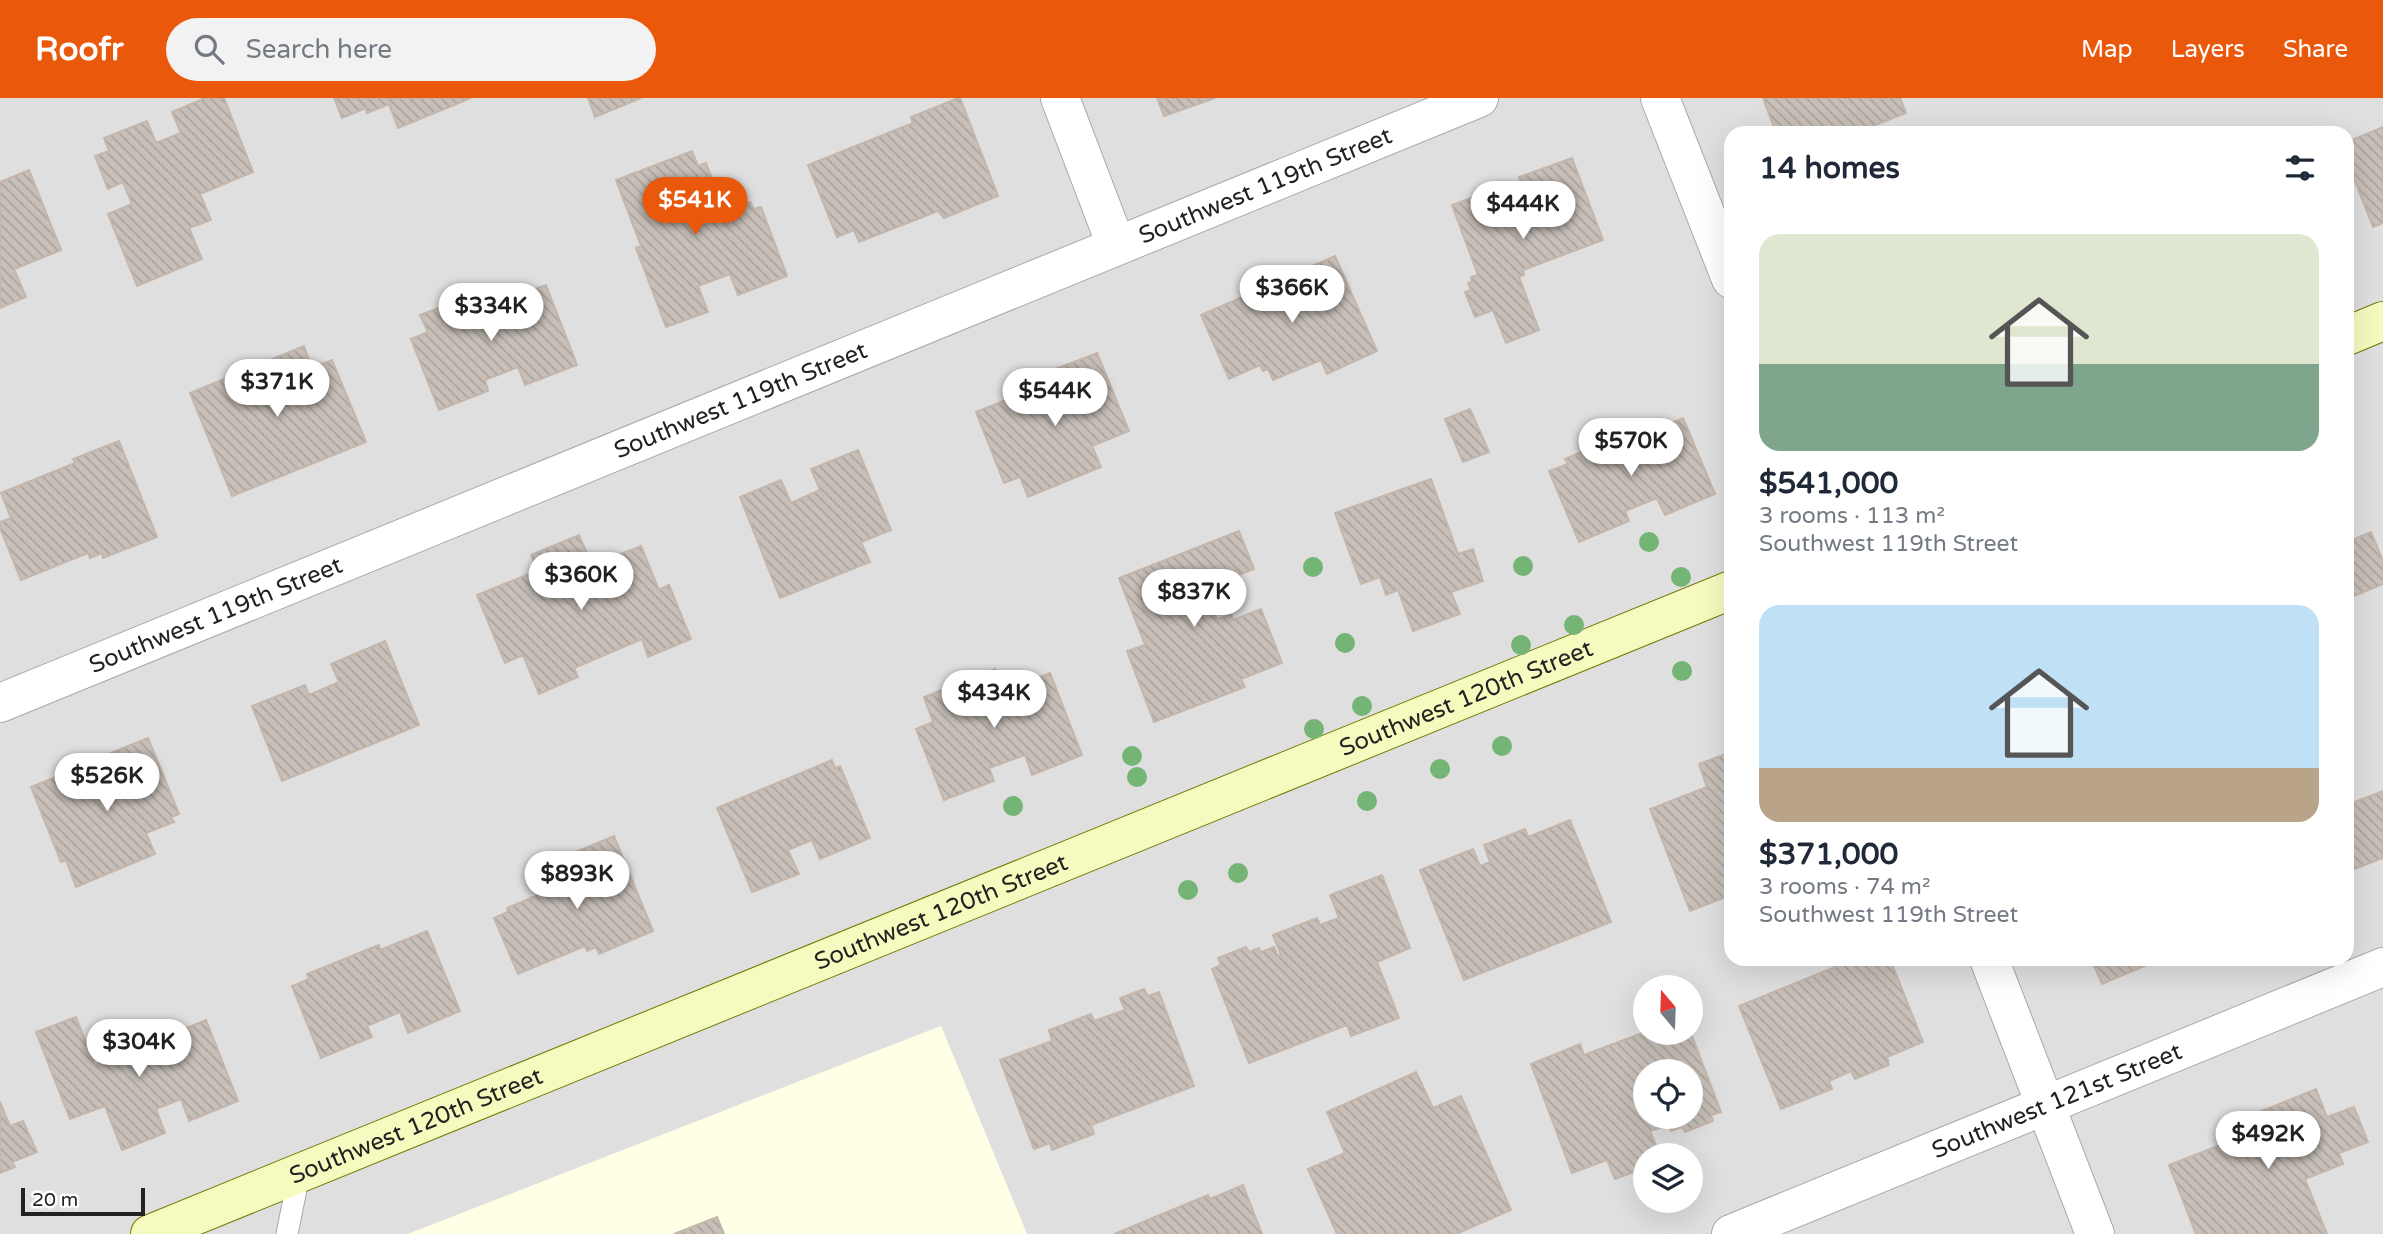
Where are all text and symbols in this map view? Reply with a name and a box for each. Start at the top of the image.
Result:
search box [166,18,656,81]
text: Roofr [35,30,124,69]
icon: search [190,30,228,68]
text: Search here [246,34,392,65]
text: Map [2081,35,2133,64]
text: Layers [2171,35,2245,64]
text: Share [2283,35,2348,64]
street label: Southwest 119th Street [1134,121,1396,250]
icon: filters [2281,149,2319,187]
text: 14 homes [1759,150,1900,187]
pin: $541K [646,178,744,237]
pin: $444K [1474,181,1572,241]
text: $541K [659,186,731,214]
text: $444K [1487,190,1559,218]
pin: $366K [1243,266,1341,325]
text: $366K [1256,274,1328,302]
icon: home [1976,279,2102,405]
pin: $334K [442,284,540,343]
text: $334K [455,292,527,320]
street label: Southwest 119th Street [610,335,871,465]
pin: $371K [228,360,326,419]
text: $371K [241,368,313,396]
pin: $544K [1006,368,1104,428]
text: $544K [1019,377,1091,405]
pin: $570K [1582,418,1680,478]
text: $570K [1595,427,1667,455]
text: $541,000 [1759,465,1898,502]
text: 3 rooms · 113 m² [1759,502,1945,530]
text: Southwest 119th Street [1759,530,2018,558]
street label: Southwest 119th Street [85,550,346,679]
pin: $360K [532,552,630,612]
text: $360K [545,561,617,589]
pin: $837K [1145,570,1243,629]
text: $837K [1158,578,1230,606]
street label: Southwest 120th Street [1335,633,1597,762]
icon: home [1976,650,2102,776]
pin: $434K [945,670,1043,730]
text: $434K [958,679,1030,707]
pin: $526K [58,754,156,813]
text: $526K [71,762,143,790]
text: $371,000 [1759,836,1898,873]
street label: Southwest 120th Street [810,847,1072,976]
pin: $893K [528,852,626,911]
text: $893K [541,860,613,888]
text: 3 rooms · 74 m² [1759,873,1930,901]
text: Southwest 119th Street [1759,901,2018,929]
north arrow [1633,975,1703,1045]
map controls [1633,975,1703,1213]
pin: $304K [90,1020,188,1079]
text: $304K [103,1028,175,1056]
street label: Southwest 121st Street [1927,1036,2186,1165]
button: locate [1633,1059,1703,1129]
street label: Southwest 120th Street [285,1061,547,1190]
pin: $492K [2219,1112,2317,1171]
text: $492K [2232,1120,2304,1148]
button: layers [1633,1143,1703,1213]
scale bar [21,1185,145,1217]
text: 20 m [32,1189,78,1211]

